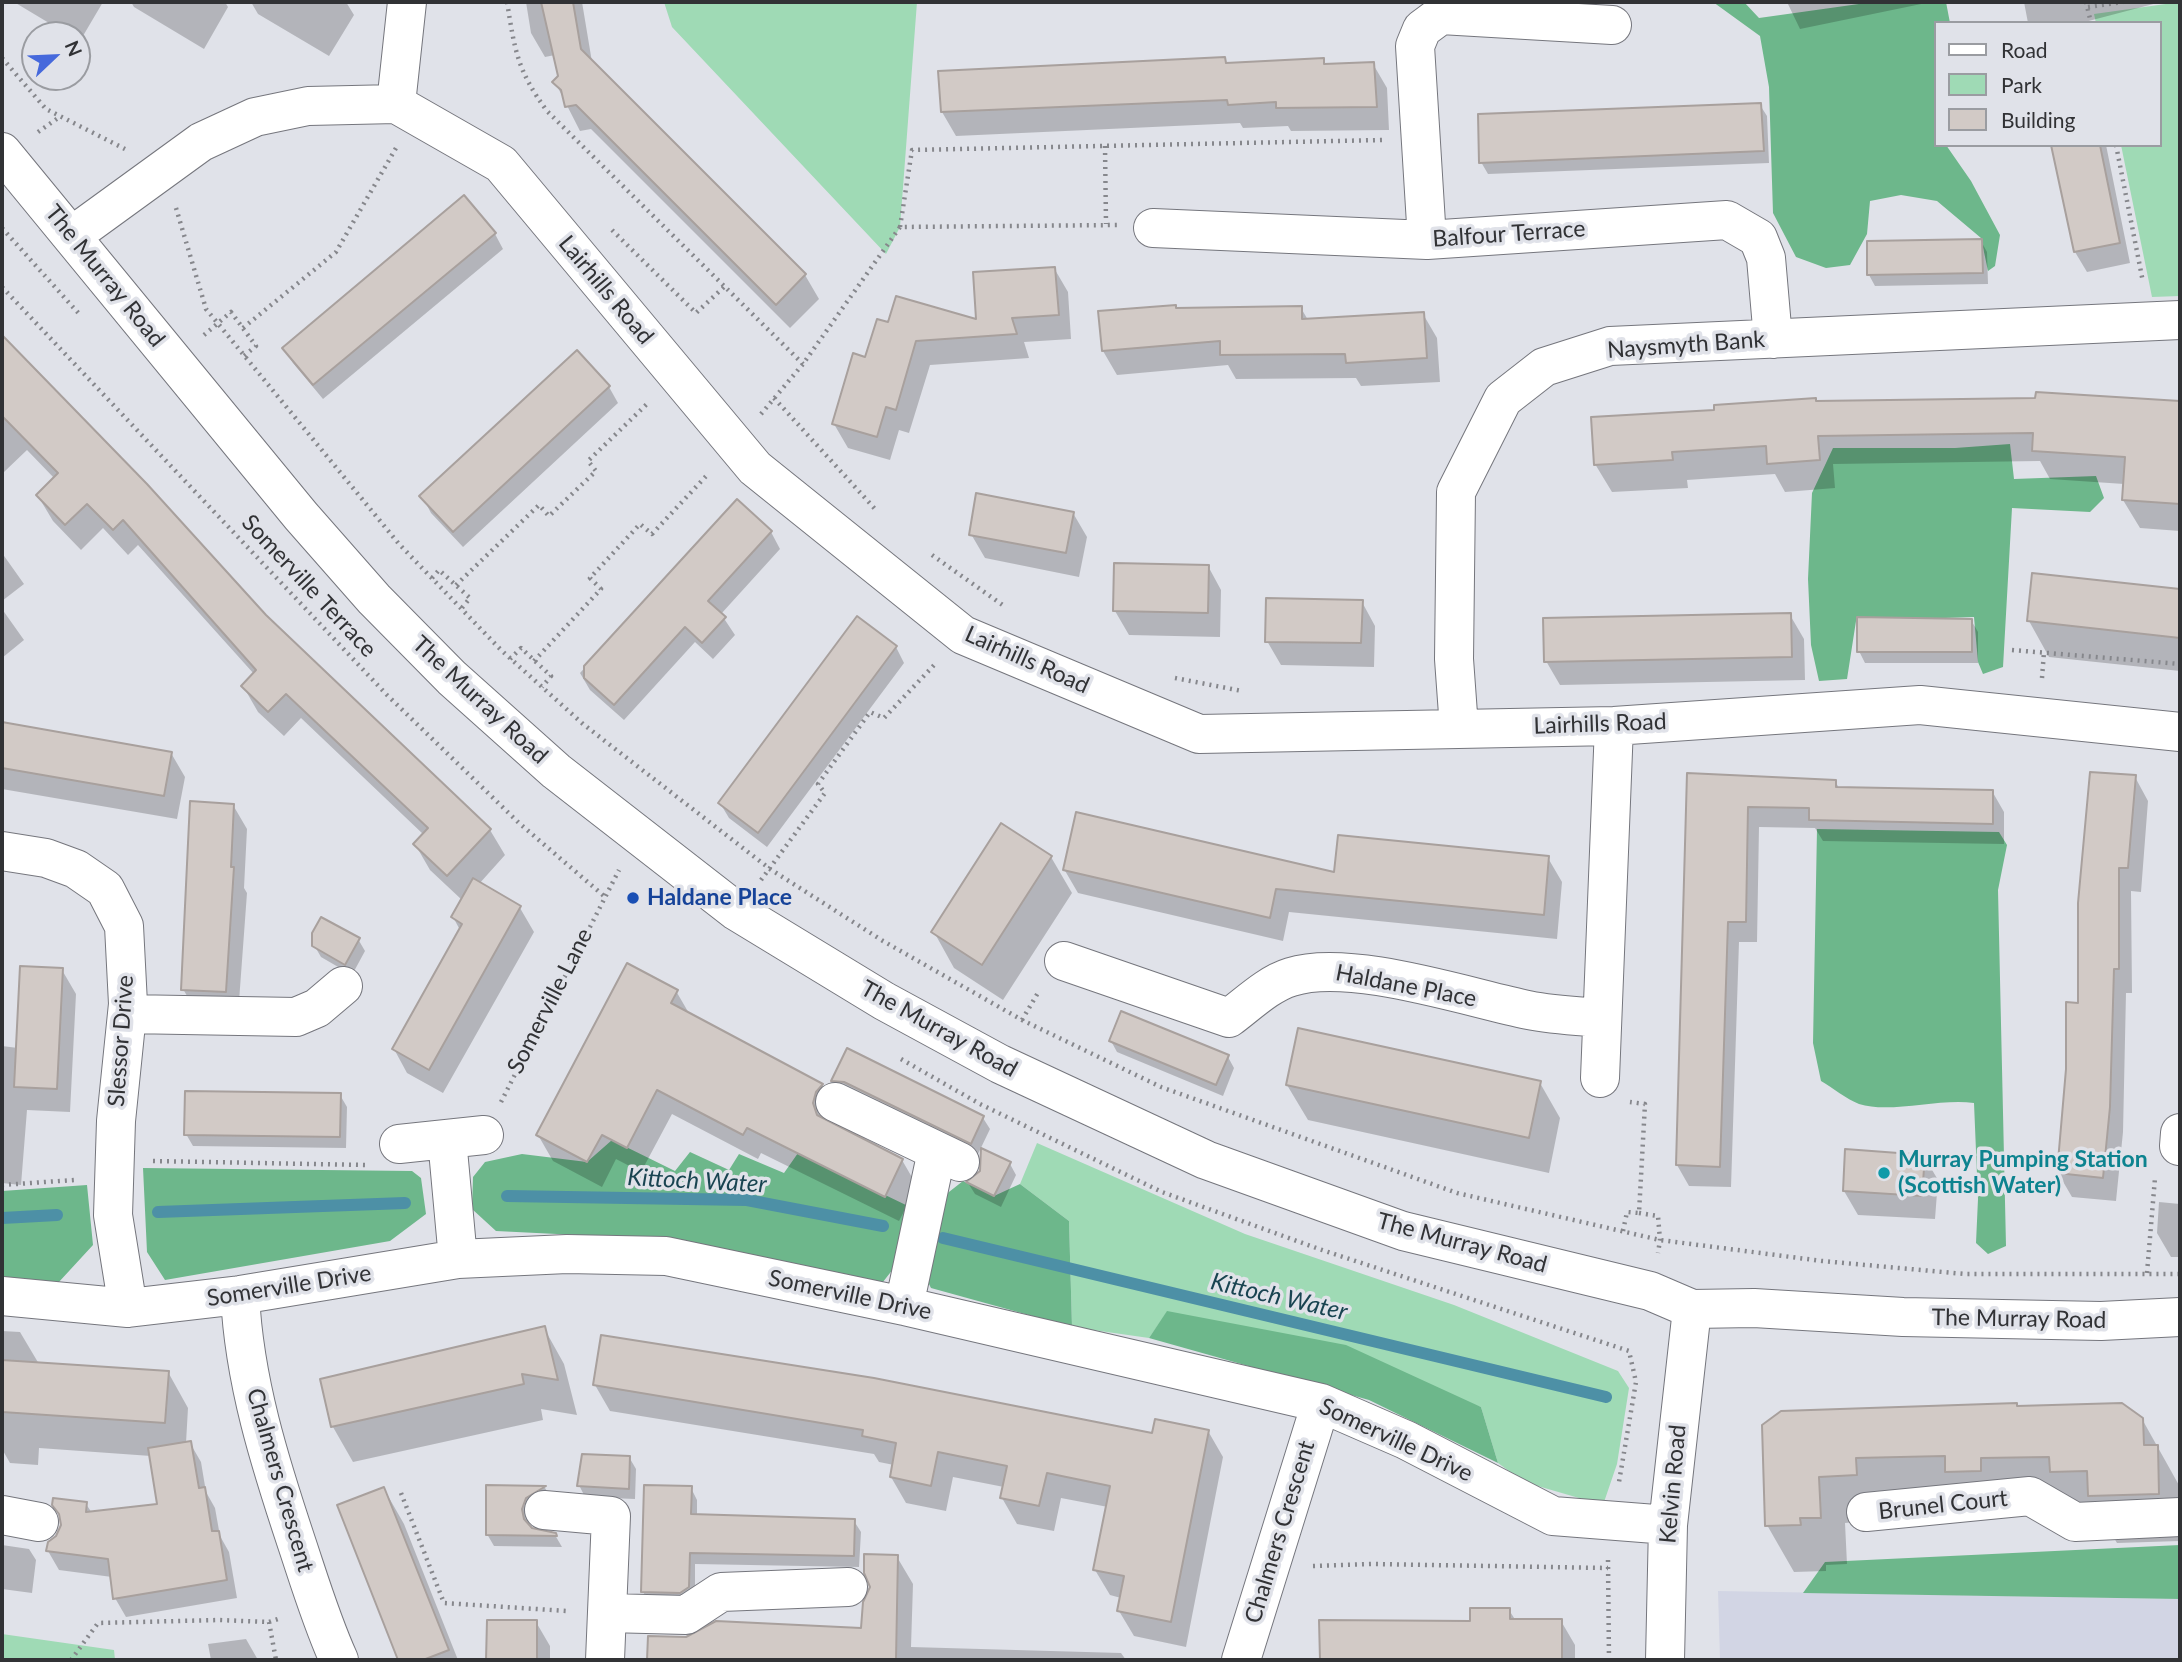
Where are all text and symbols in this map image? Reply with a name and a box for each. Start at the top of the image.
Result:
north arrow [21,21,91,91]
legend [1934,21,2161,147]
text: N [61,37,87,60]
text: Road [2001,37,2048,62]
text: Park [2001,72,2042,97]
text: Building [2001,107,2076,132]
street label: The Murray Road [39,199,171,353]
street label: Balfour Terrace [1432,215,1586,253]
street label: Lairhills Road [553,230,659,350]
street label: Naysmyth Bank [1606,326,1766,364]
street label: Somerville Terrace [236,509,382,663]
street label: Lairhills Road [961,620,1093,700]
street label: The Murray Road [407,630,553,770]
street label: Lairhills Road [1533,708,1667,740]
place label: Haldane Place [647,884,792,912]
marker: Haldane Place [625,890,641,906]
street label: Somerville Lane [502,924,598,1078]
street label: Haldane Place [1333,959,1479,1013]
street label: Slessor Drive [103,974,139,1108]
street label: The Murray Road [856,975,1022,1083]
place label: Murray Pumping Station (Scottish Water) [1898,1146,2148,1200]
water label: Kittoch Water [627,1163,767,1199]
marker: Murray Pumping Station (Scottish Water) [1876,1165,1892,1181]
street label: The Murray Road [1374,1207,1550,1279]
street label: Somerville Drive [205,1259,373,1313]
street label: Somerville Drive [766,1264,934,1326]
water label: Kittoch Water [1208,1267,1350,1327]
street label: The Murray Road [1931,1304,2107,1334]
street label: Chalmers Crescent [241,1385,319,1575]
street label: Somerville Drive [1315,1392,1477,1488]
street label: Kelvin Road [1654,1423,1692,1545]
street label: Chalmers Crescent [1239,1437,1321,1627]
street label: Brunel Court [1877,1484,2009,1526]

